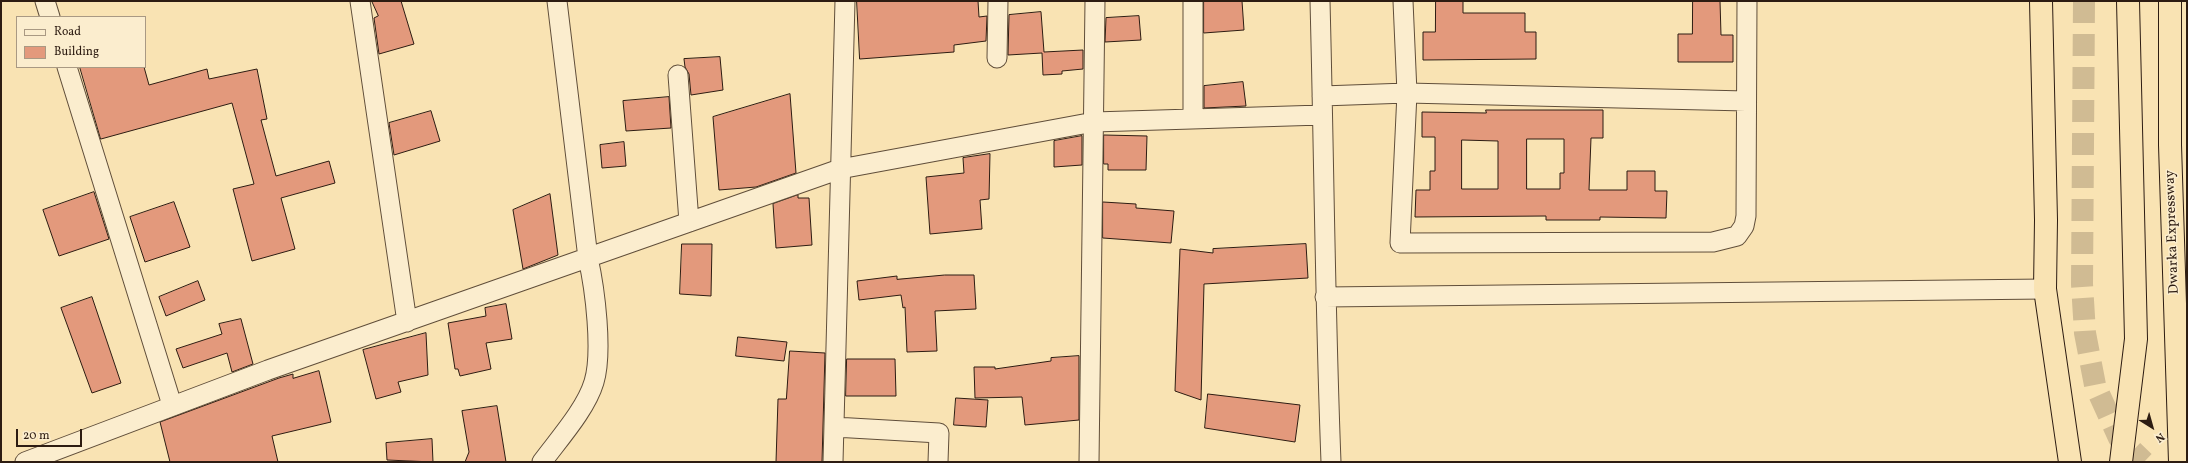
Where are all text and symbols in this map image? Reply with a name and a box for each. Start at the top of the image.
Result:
legend [16,16,146,68]
text: Road [54,24,81,40]
text: Building [54,44,99,60]
street label: Dwarka Expressway [2162,170,2184,294]
north arrow [2132,407,2172,447]
scale bar [18,421,84,447]
text: 20 m [23,428,50,444]
text: N [2152,429,2167,445]

